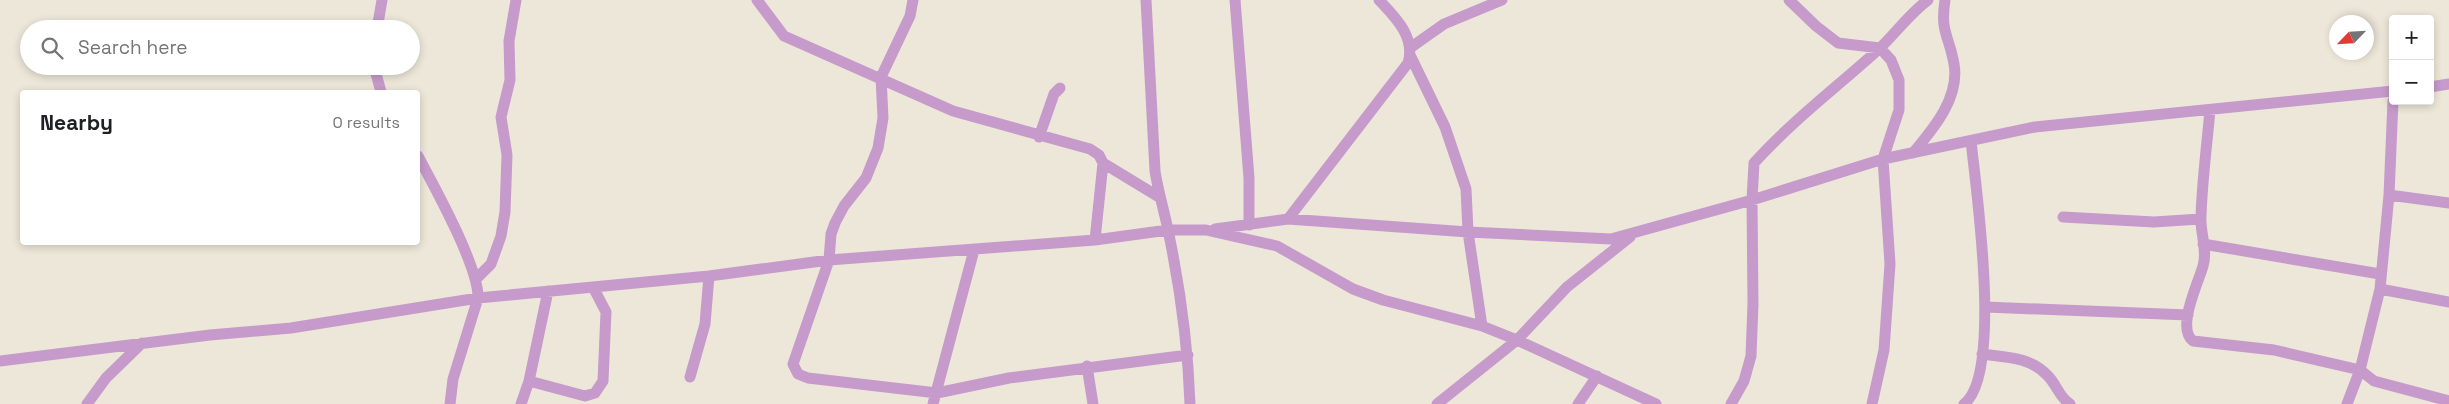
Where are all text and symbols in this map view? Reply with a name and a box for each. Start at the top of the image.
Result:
north arrow [2329,15,2374,60]
map controls [2389,15,2434,105]
button: + [2389,15,2434,60]
search box [20,20,420,75]
icon: search [38,34,66,62]
text: Search here [78,35,188,60]
button: − [2389,60,2434,105]
text: Nearby [40,109,113,136]
text: 0 results [332,112,400,133]

